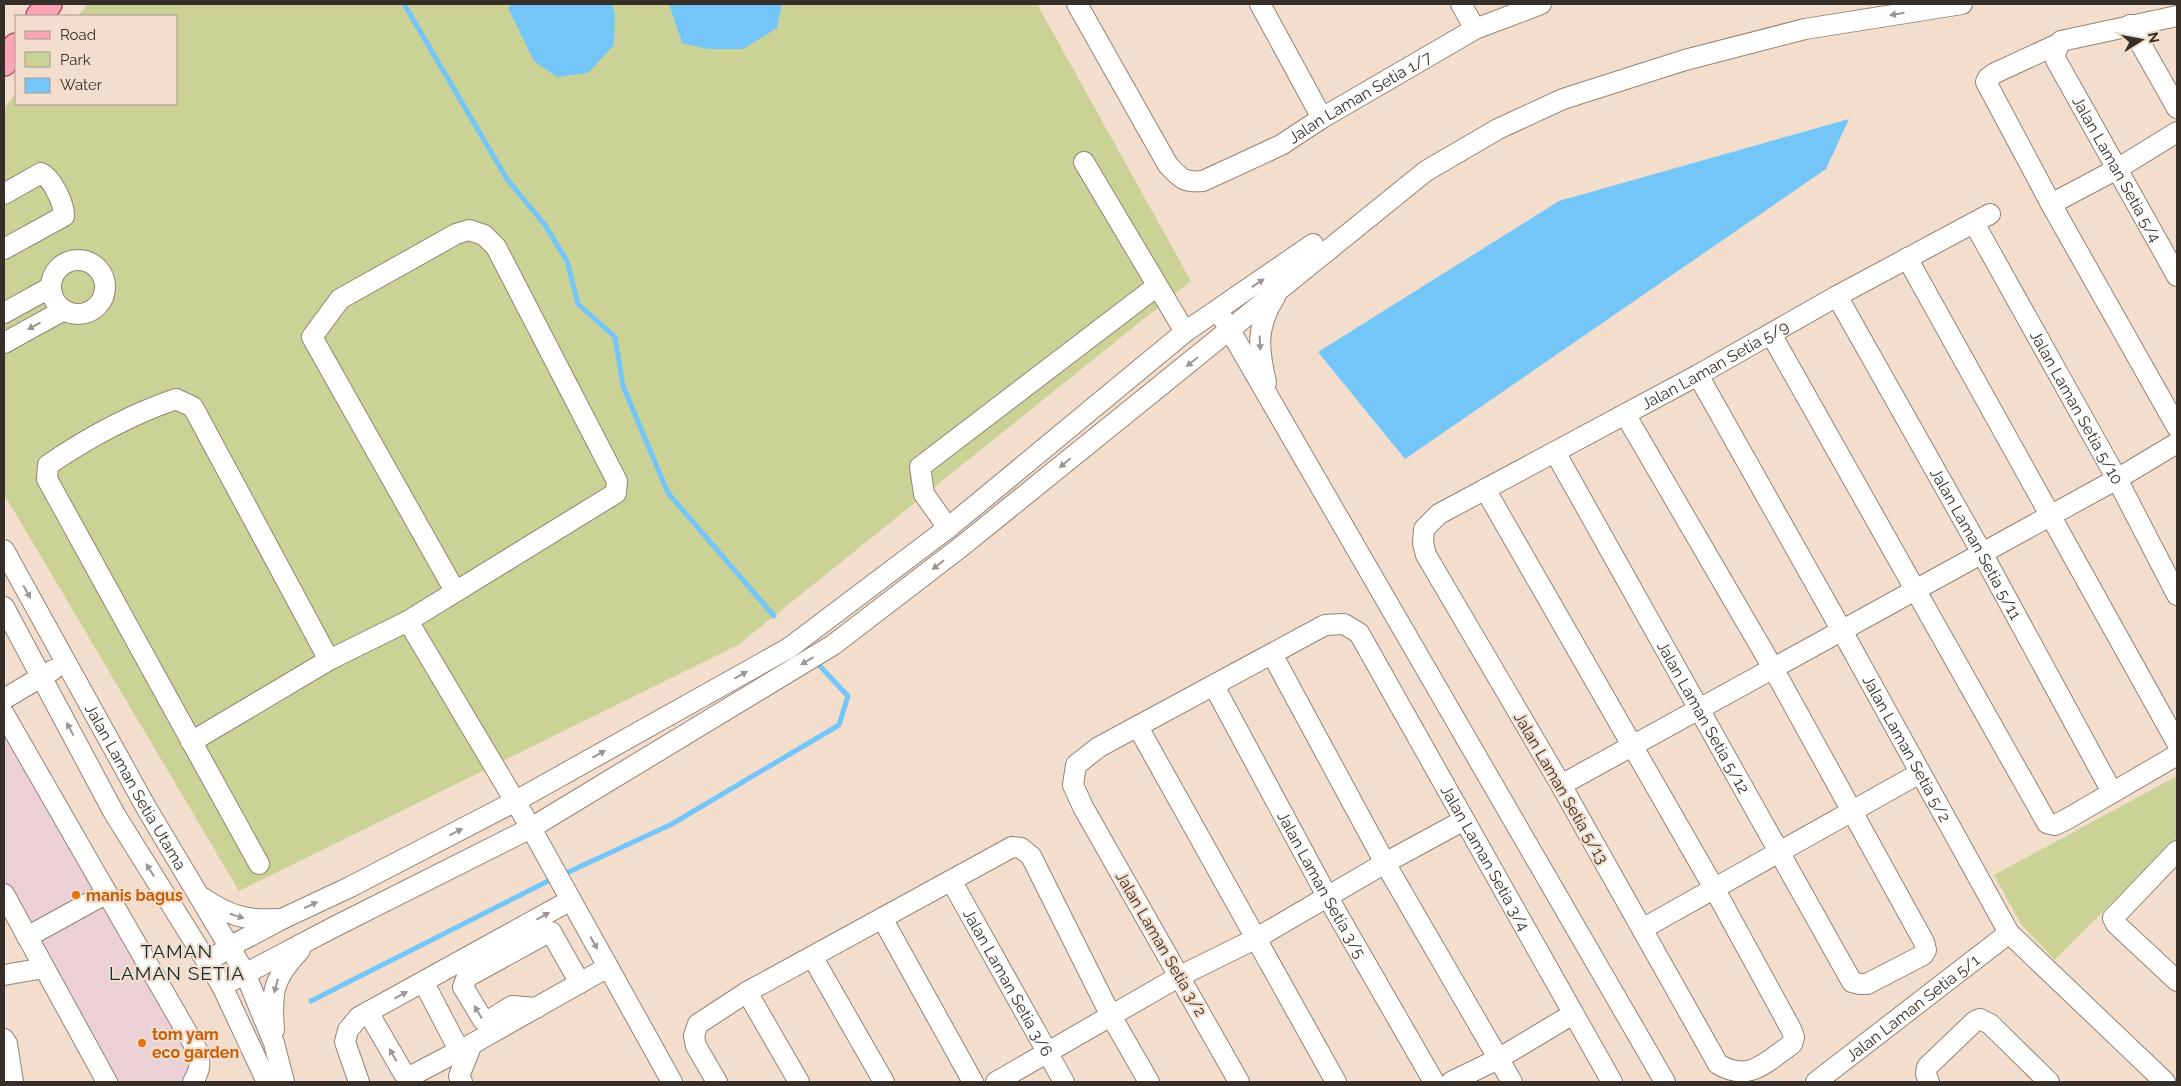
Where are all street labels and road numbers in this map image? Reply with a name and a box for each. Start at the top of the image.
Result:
street label: Jalan Laman Setia 1/7 [1285,47,1435,147]
street label: Jalan Laman Setia 5/4 [2069,93,2166,245]
street label: Jalan Laman Setia 5/9 [1638,316,1792,413]
street label: Jalan Laman Setia 5/10 [2026,327,2127,487]
street label: Jalan Laman Setia 5/11 [1926,465,2026,623]
street label: Jalan Laman Setia 5/12 [1653,638,1754,797]
street label: Jalan Laman Setia 5/2 [1859,672,1955,825]
street label: Jalan Laman Setia Utama [81,700,191,873]
street label: Jalan Laman Setia 5/13 [1510,709,1612,867]
street label: Jalan Laman Setia 3/4 [1437,782,1534,934]
street label: Jalan Laman Setia 3/5 [1274,808,1370,962]
street label: Jalan Laman Setia 3/2 [1112,868,1210,1020]
street label: Jalan Laman Setia 3/6 [959,905,1057,1059]
street label: Jalan Laman Setia 5/1 [1842,950,1983,1065]

